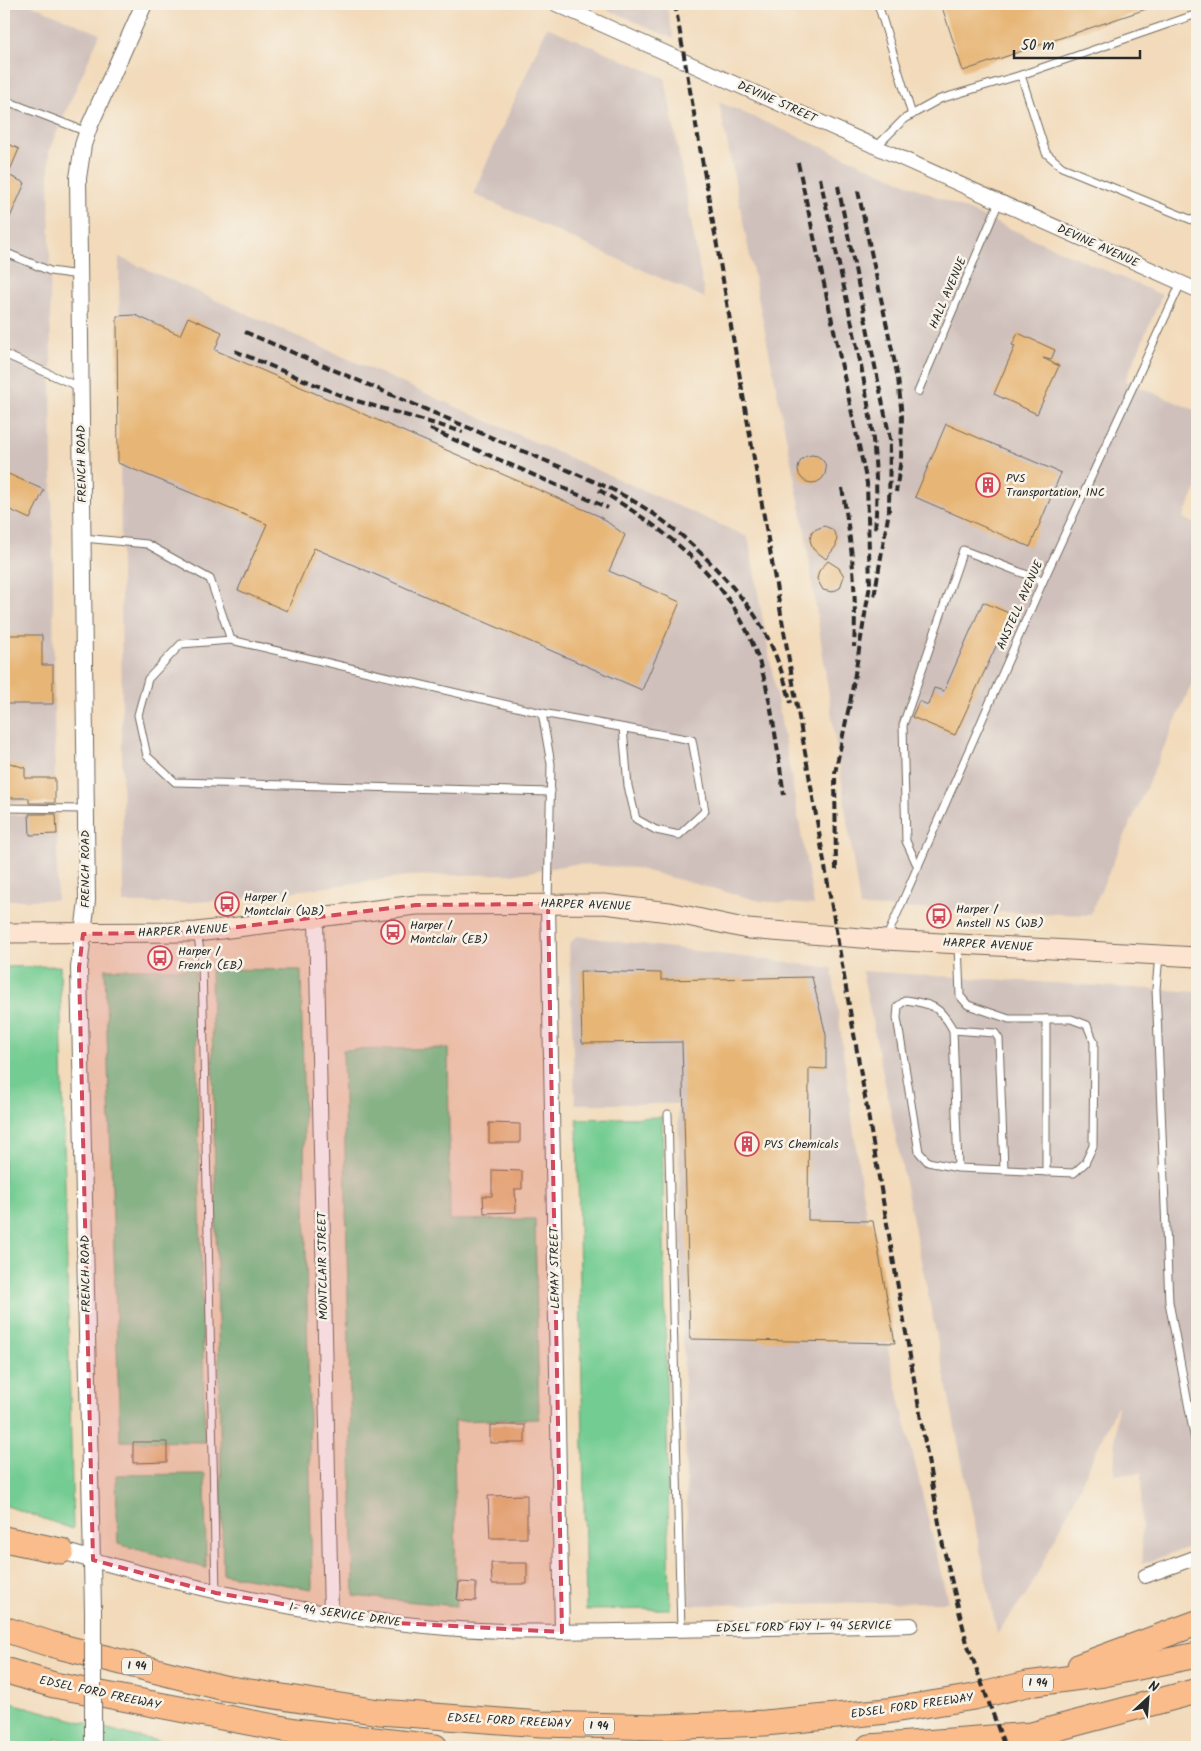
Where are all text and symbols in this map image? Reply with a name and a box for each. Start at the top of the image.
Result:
scale bar [1014,28,1140,60]
text: 50 m [1021,34,1055,58]
street label: DEVINE STREET [734,76,821,129]
street label: DEVINE AVENUE [1054,219,1143,273]
street label: HALL AVENUE [924,253,972,332]
street label: FRENCH ROAD [72,425,92,503]
place label: PVS Transportation, INC [1006,469,1105,502]
building icon: PVS Transportation, INC [975,472,1001,498]
street label: ANSTELL AVENUE [992,556,1049,653]
street label: FRENCH ROAD [76,830,95,908]
place label: Harper / Montclair (WB) [244,888,324,921]
bus stop icon: Harper / Montclair (WB) [214,891,240,917]
street label: HARPER AVENUE [540,894,633,916]
place label: Harper / Anstell NS (WB) [956,900,1044,933]
bus stop icon: Harper / Anstell NS (WB) [926,903,952,929]
place label: Harper / Montclair (EB) [410,916,488,949]
street label: HARPER AVENUE [137,919,230,943]
bus stop icon: Harper / Montclair (EB) [380,919,406,945]
street label: HARPER AVENUE [942,933,1035,957]
place label: Harper / French (EB) [178,942,243,975]
bus stop icon: Harper / French (EB) [147,945,173,971]
building icon: PVS Chemicals [734,1131,760,1157]
place label: PVS Chemicals [764,1135,839,1154]
street label: MONTCLAIR STREET [313,1210,333,1320]
street label: LEMAY STREET [545,1225,565,1309]
street label: FRENCH ROAD [76,1235,96,1313]
street label: I- 94 SERVICE DRIVE [288,1598,403,1632]
street label: EDSEL FORD FWY I- 94 SERVICE [716,1616,893,1638]
road number: I 94 [122,1658,152,1674]
street label: EDSEL FORD FREEWAY [38,1671,164,1715]
north arrow [1124,1674,1174,1724]
road number: I 94 [1023,1675,1053,1692]
text: N [1144,1675,1162,1699]
street label: EDSEL FORD FREEWAY [849,1688,976,1724]
street label: EDSEL FORD FREEWAY [447,1708,572,1734]
road number: I 94 [584,1718,614,1734]

